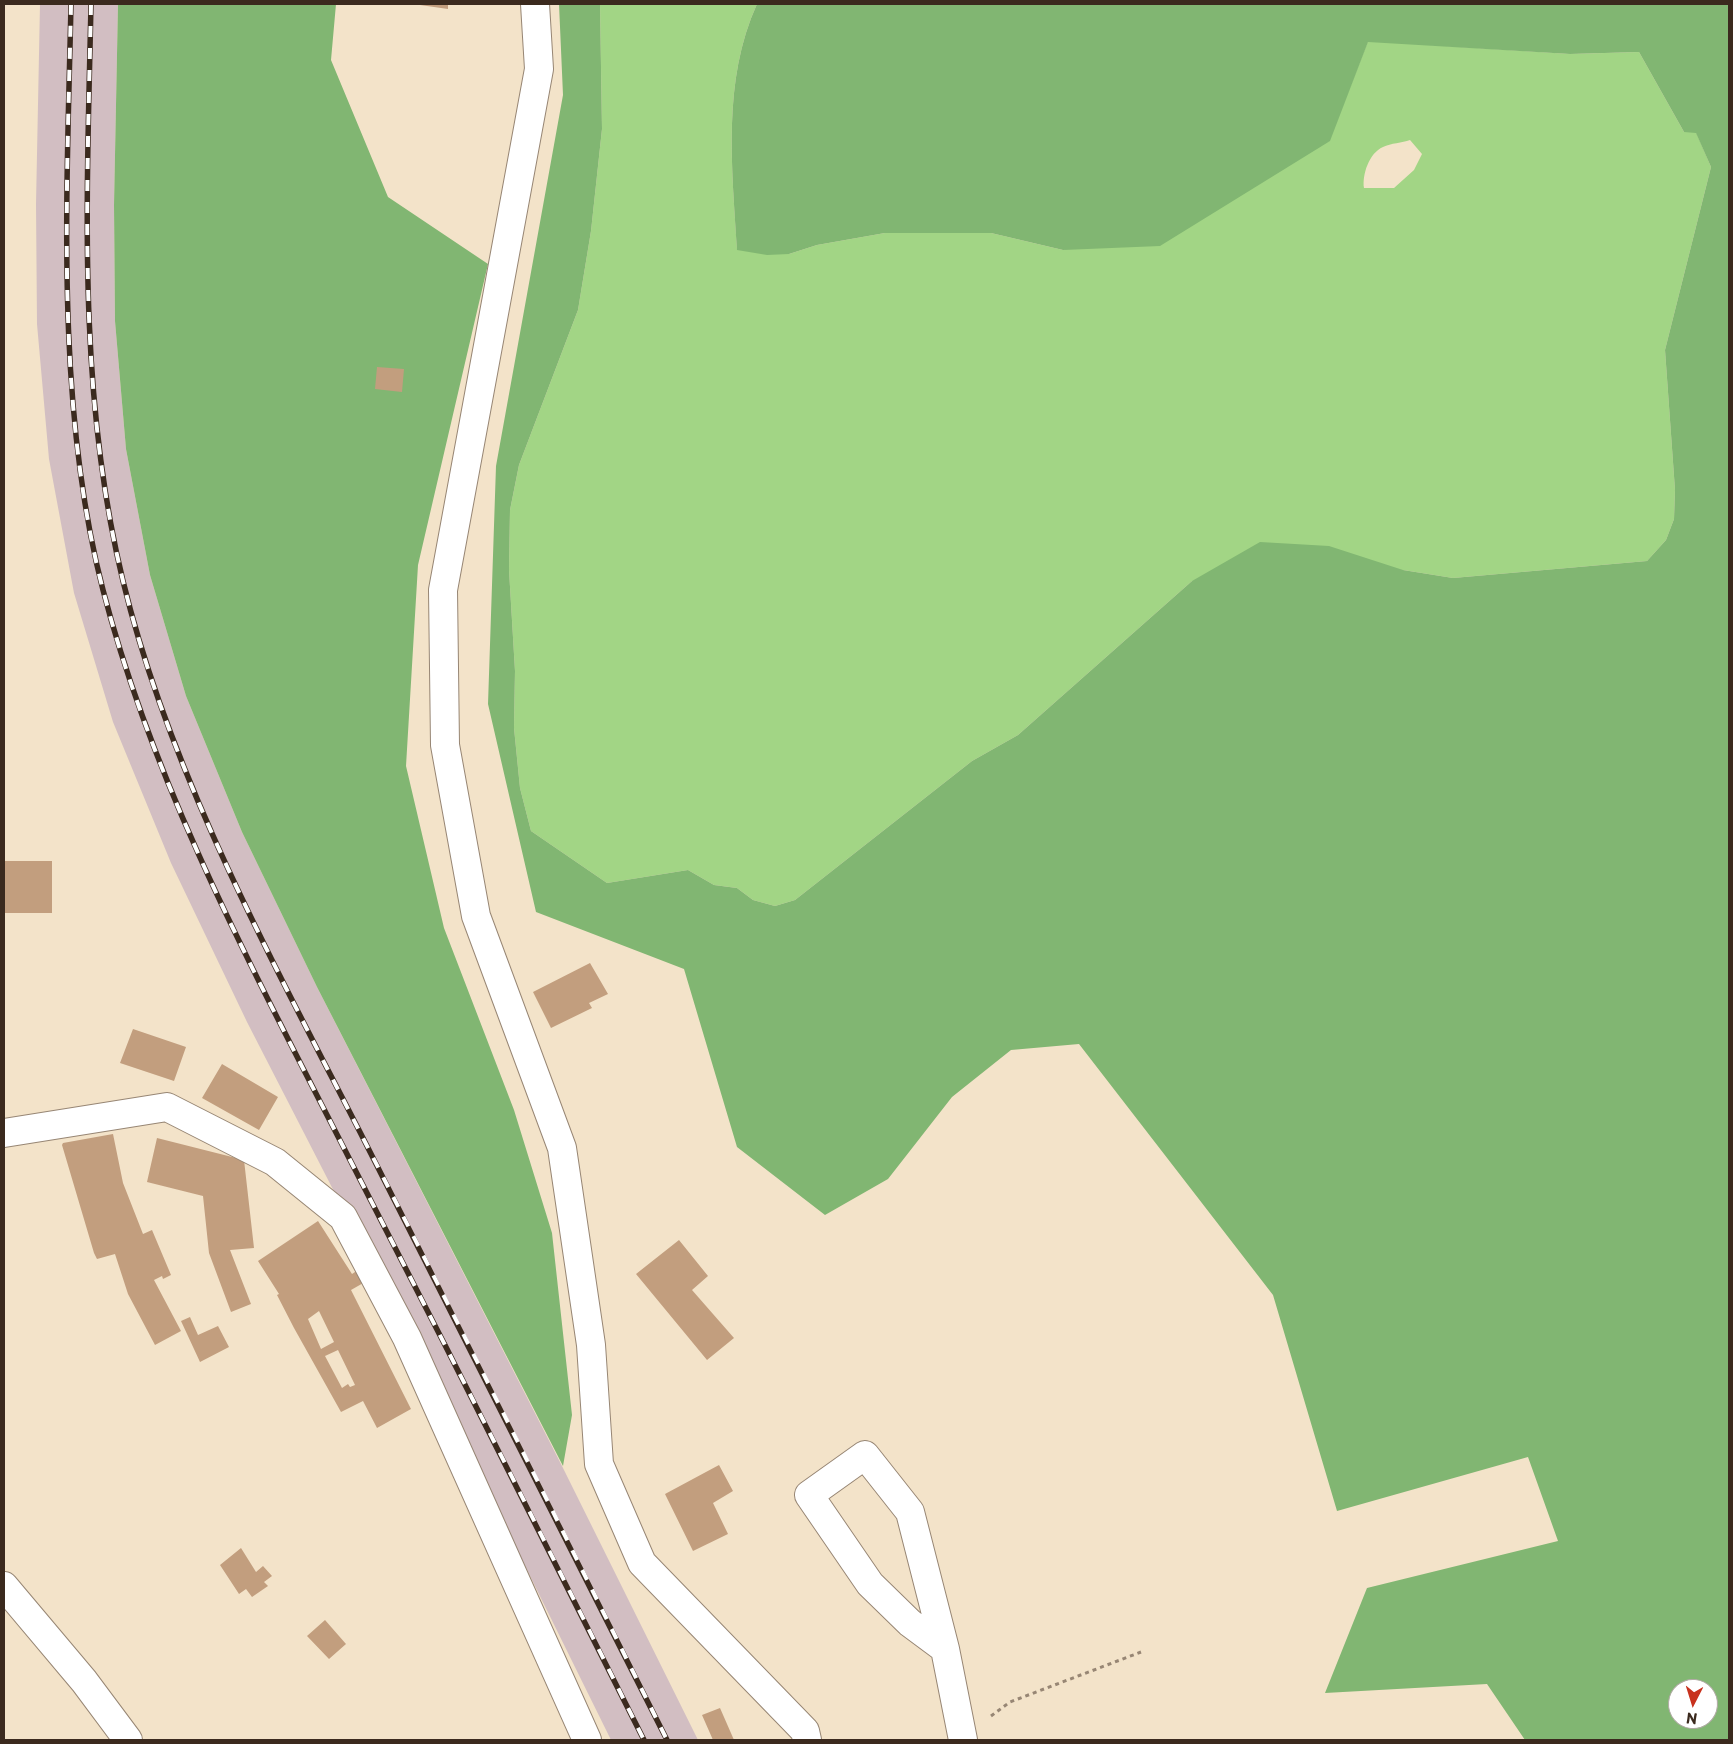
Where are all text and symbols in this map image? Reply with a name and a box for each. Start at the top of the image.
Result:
north arrow [1668,1679,1718,1729]
text: N [1685,1708,1698,1729]

